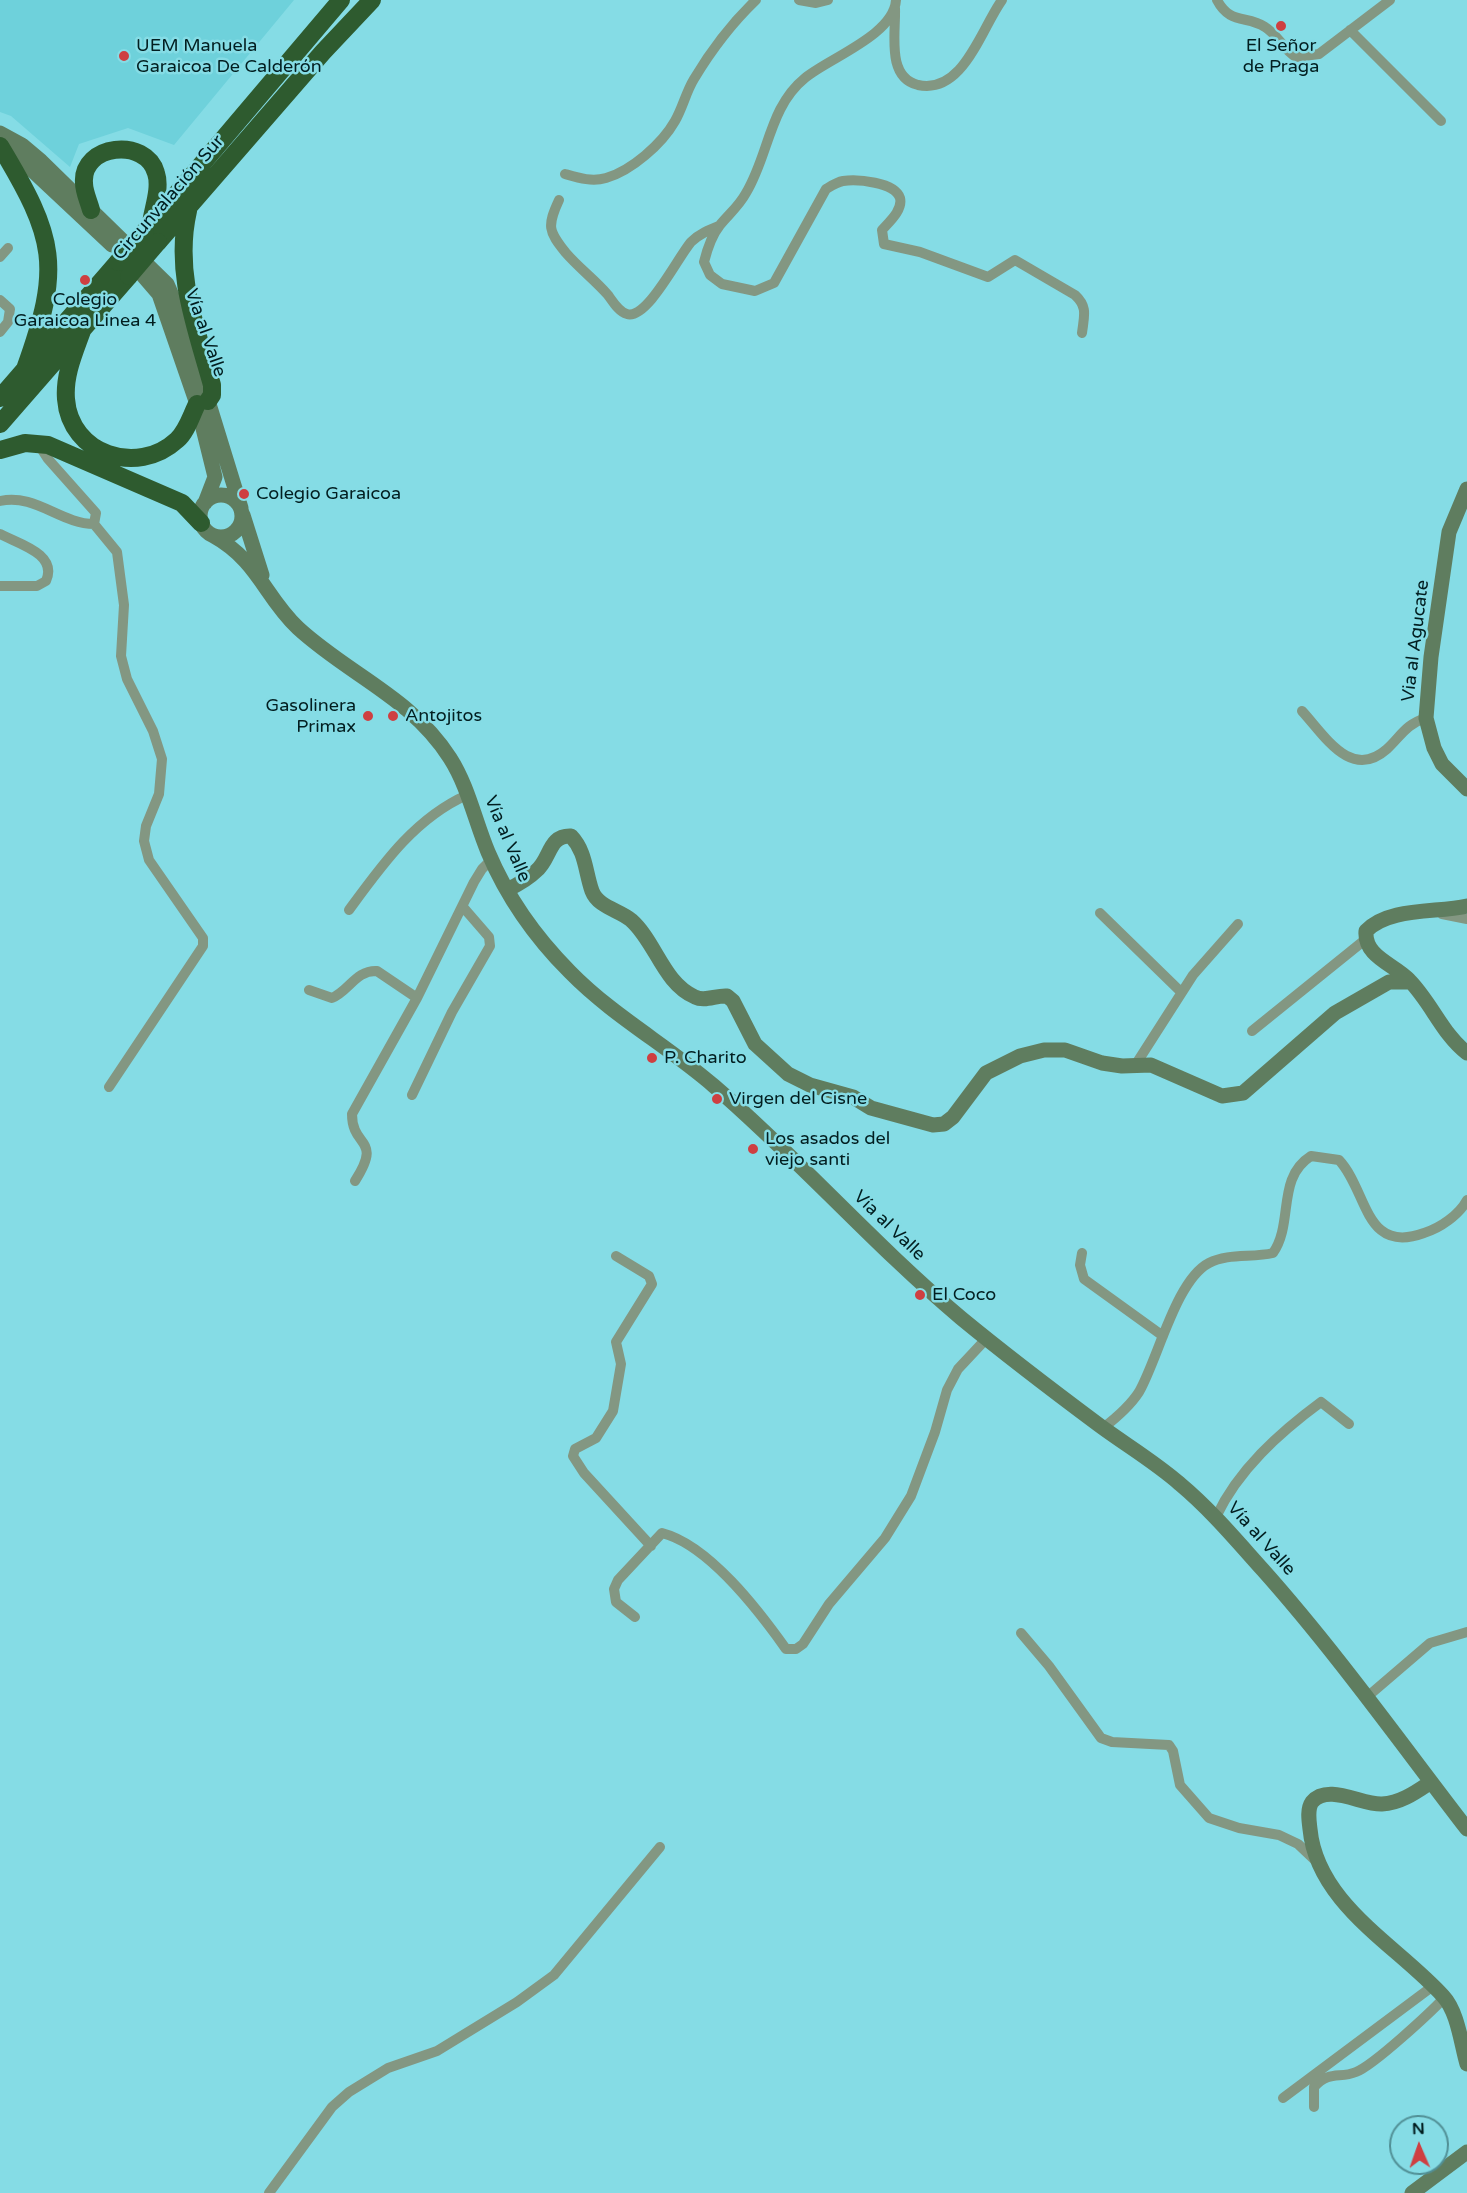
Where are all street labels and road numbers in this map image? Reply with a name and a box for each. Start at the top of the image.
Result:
street label: Circunvalación Sur [109,131,229,265]
street label: Vía al Valle [180,286,230,380]
street label: Via al Agucate [1398,579,1434,703]
street label: Vía al Valle [479,793,535,885]
street label: Vía al Valle [849,1186,929,1266]
street label: Vía al Valle [1222,1498,1300,1580]

